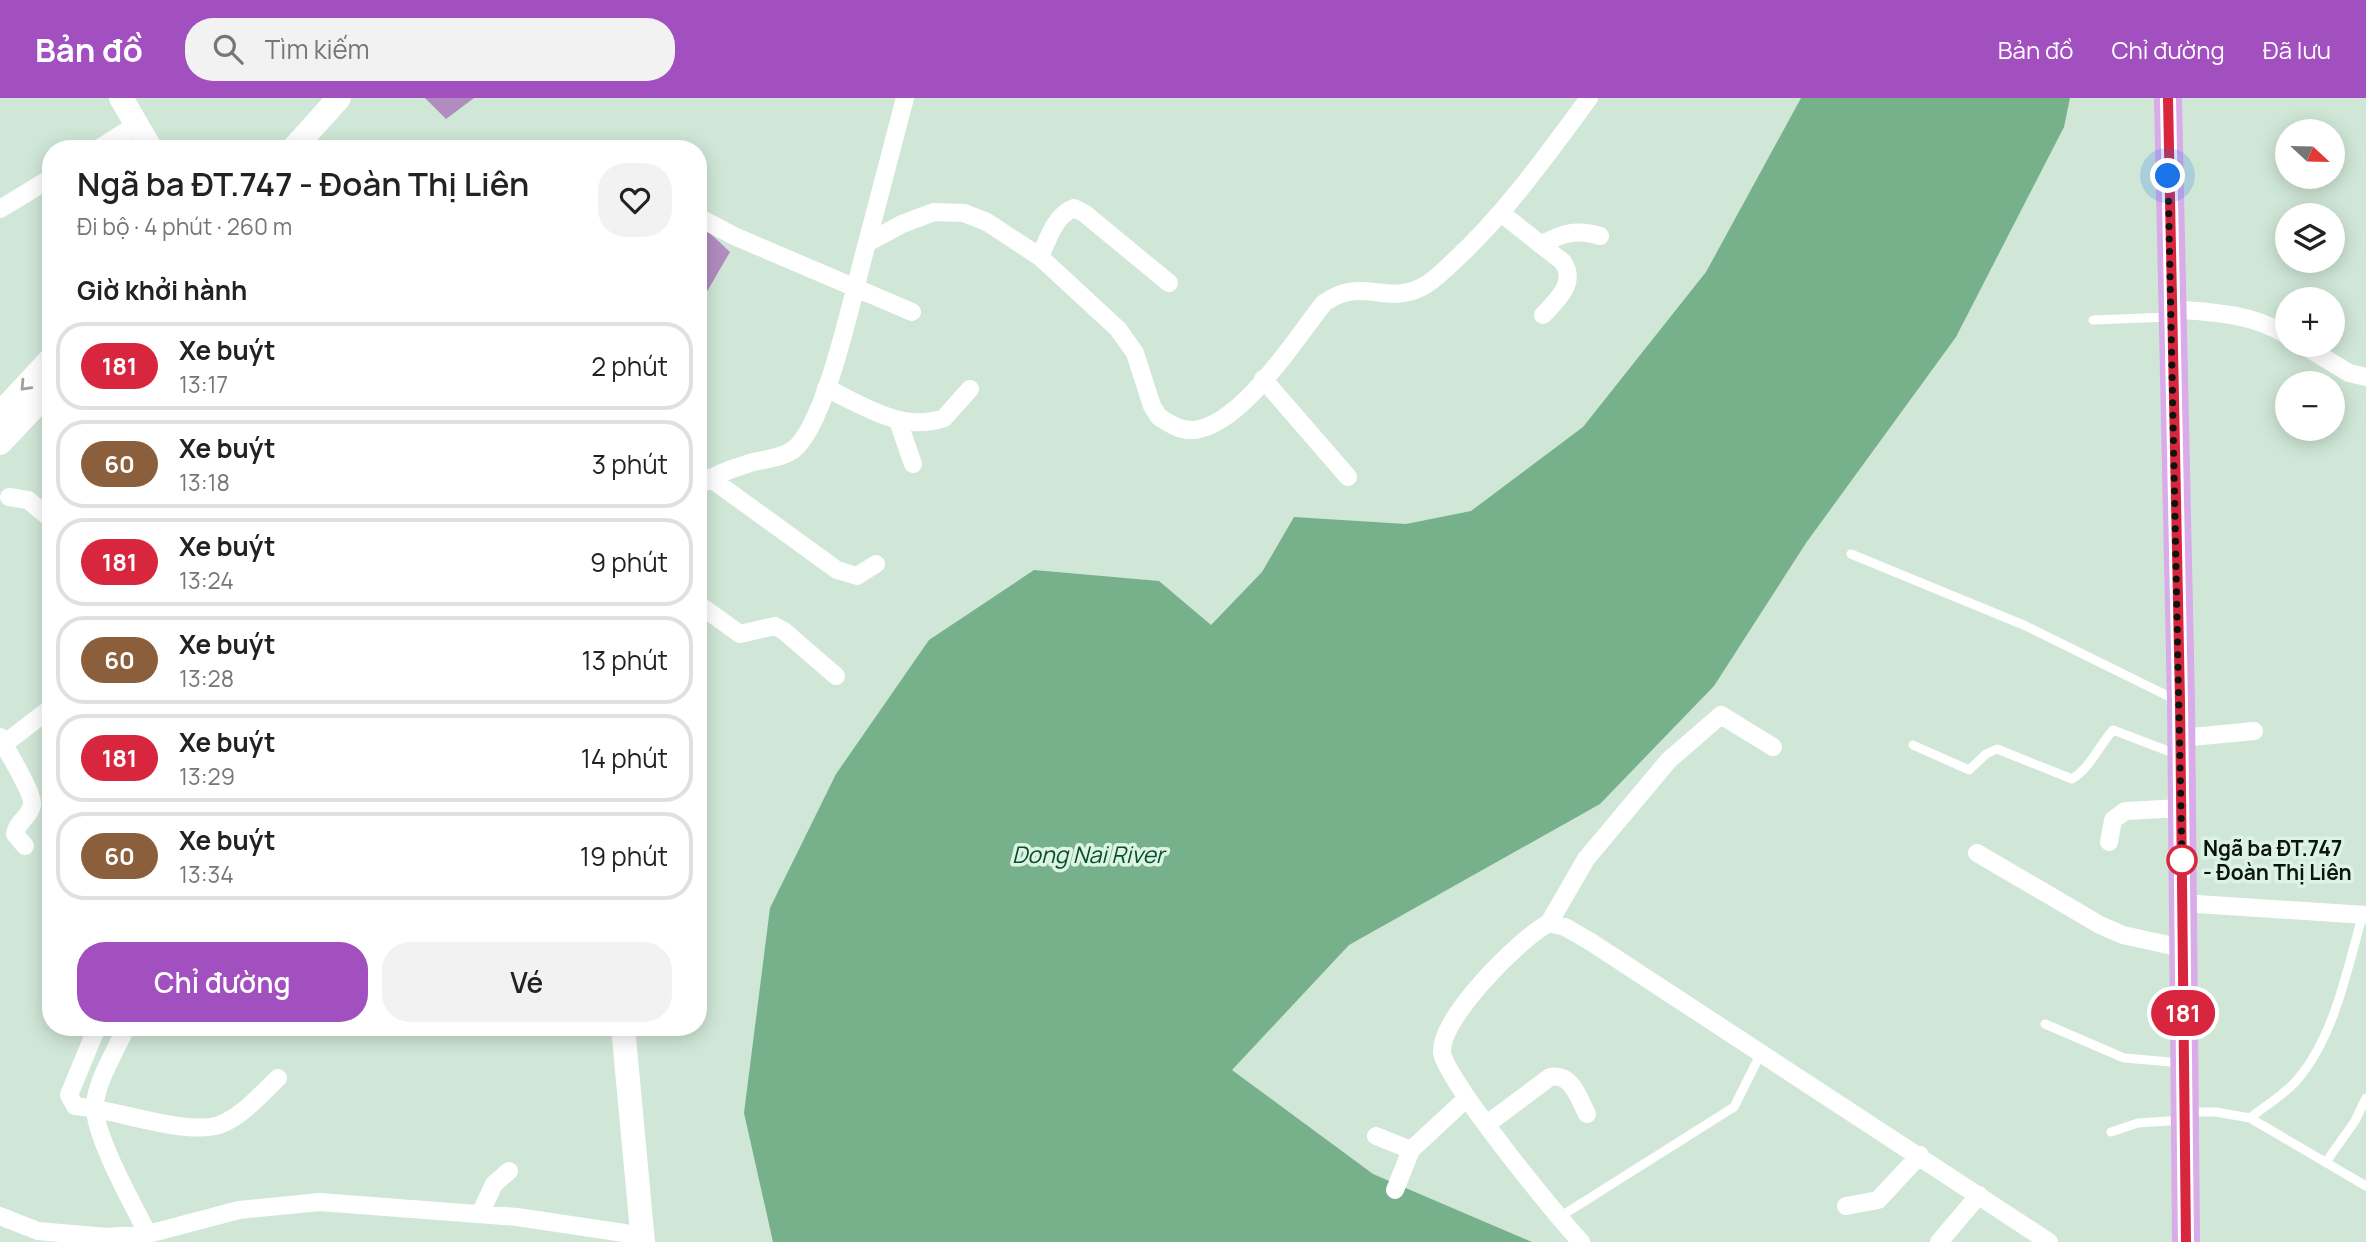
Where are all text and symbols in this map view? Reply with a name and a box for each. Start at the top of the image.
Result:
search box [185,18,675,81]
text: Bản đồ [35,27,143,72]
icon: search [209,30,247,68]
text: Tìm kiếm [265,31,369,67]
text: Bản đồ [1998,33,2073,66]
text: Chỉ đường [2111,33,2225,66]
text: Đã lưu [2263,33,2331,66]
north arrow [2275,119,2345,189]
map controls [2275,119,2345,441]
your location [2150,158,2185,193]
text: Ngã ba ĐT.747 - Đoàn Thị Liên [77,161,529,206]
button: heart [598,163,672,237]
button: layers [2275,203,2345,273]
text: Đi bộ · 4 phút · 260 m [77,210,292,242]
text: Giờ khởi hành [77,272,247,308]
button: + [2275,287,2345,357]
text: Xe buýt [179,332,276,368]
text: 2 phút [591,348,668,384]
text: 181 [102,349,137,382]
text: 13:17 [179,368,228,400]
button: − [2275,371,2345,441]
one-way arrow [21,378,34,391]
text: Xe buýt [179,430,276,466]
text: 3 phút [592,446,668,482]
text: 60 [104,447,135,480]
text: 13:18 [179,466,230,498]
text: Xe buýt [179,528,276,564]
text: 9 phút [590,544,668,580]
text: 181 [102,545,137,578]
text: 13:24 [179,564,234,596]
text: Xe buýt [179,626,276,662]
text: 13 phút [582,642,668,678]
text: 60 [104,643,135,676]
text: 13:28 [179,662,234,694]
text: Xe buýt [179,724,276,760]
text: 14 phút [581,740,668,776]
text: 181 [102,741,137,774]
text: 13:29 [179,760,235,792]
text: Xe buýt [179,822,276,858]
place label: Ngã ba ĐT.747 - Đoàn Thị Liên [2203,834,2352,886]
text: 19 phút [580,838,668,874]
water label: Dong Nai River [1012,838,1167,870]
text: 60 [104,839,135,872]
marker: Ngã ba ĐT.747 - Đoàn Thị Liên [2167,845,2197,875]
text: 13:34 [179,858,234,890]
button: Chỉ đường [77,942,368,1022]
button: Vé [382,942,672,1022]
line badge: 181 [2143,990,2223,1036]
text: 181 [2165,996,2201,1029]

